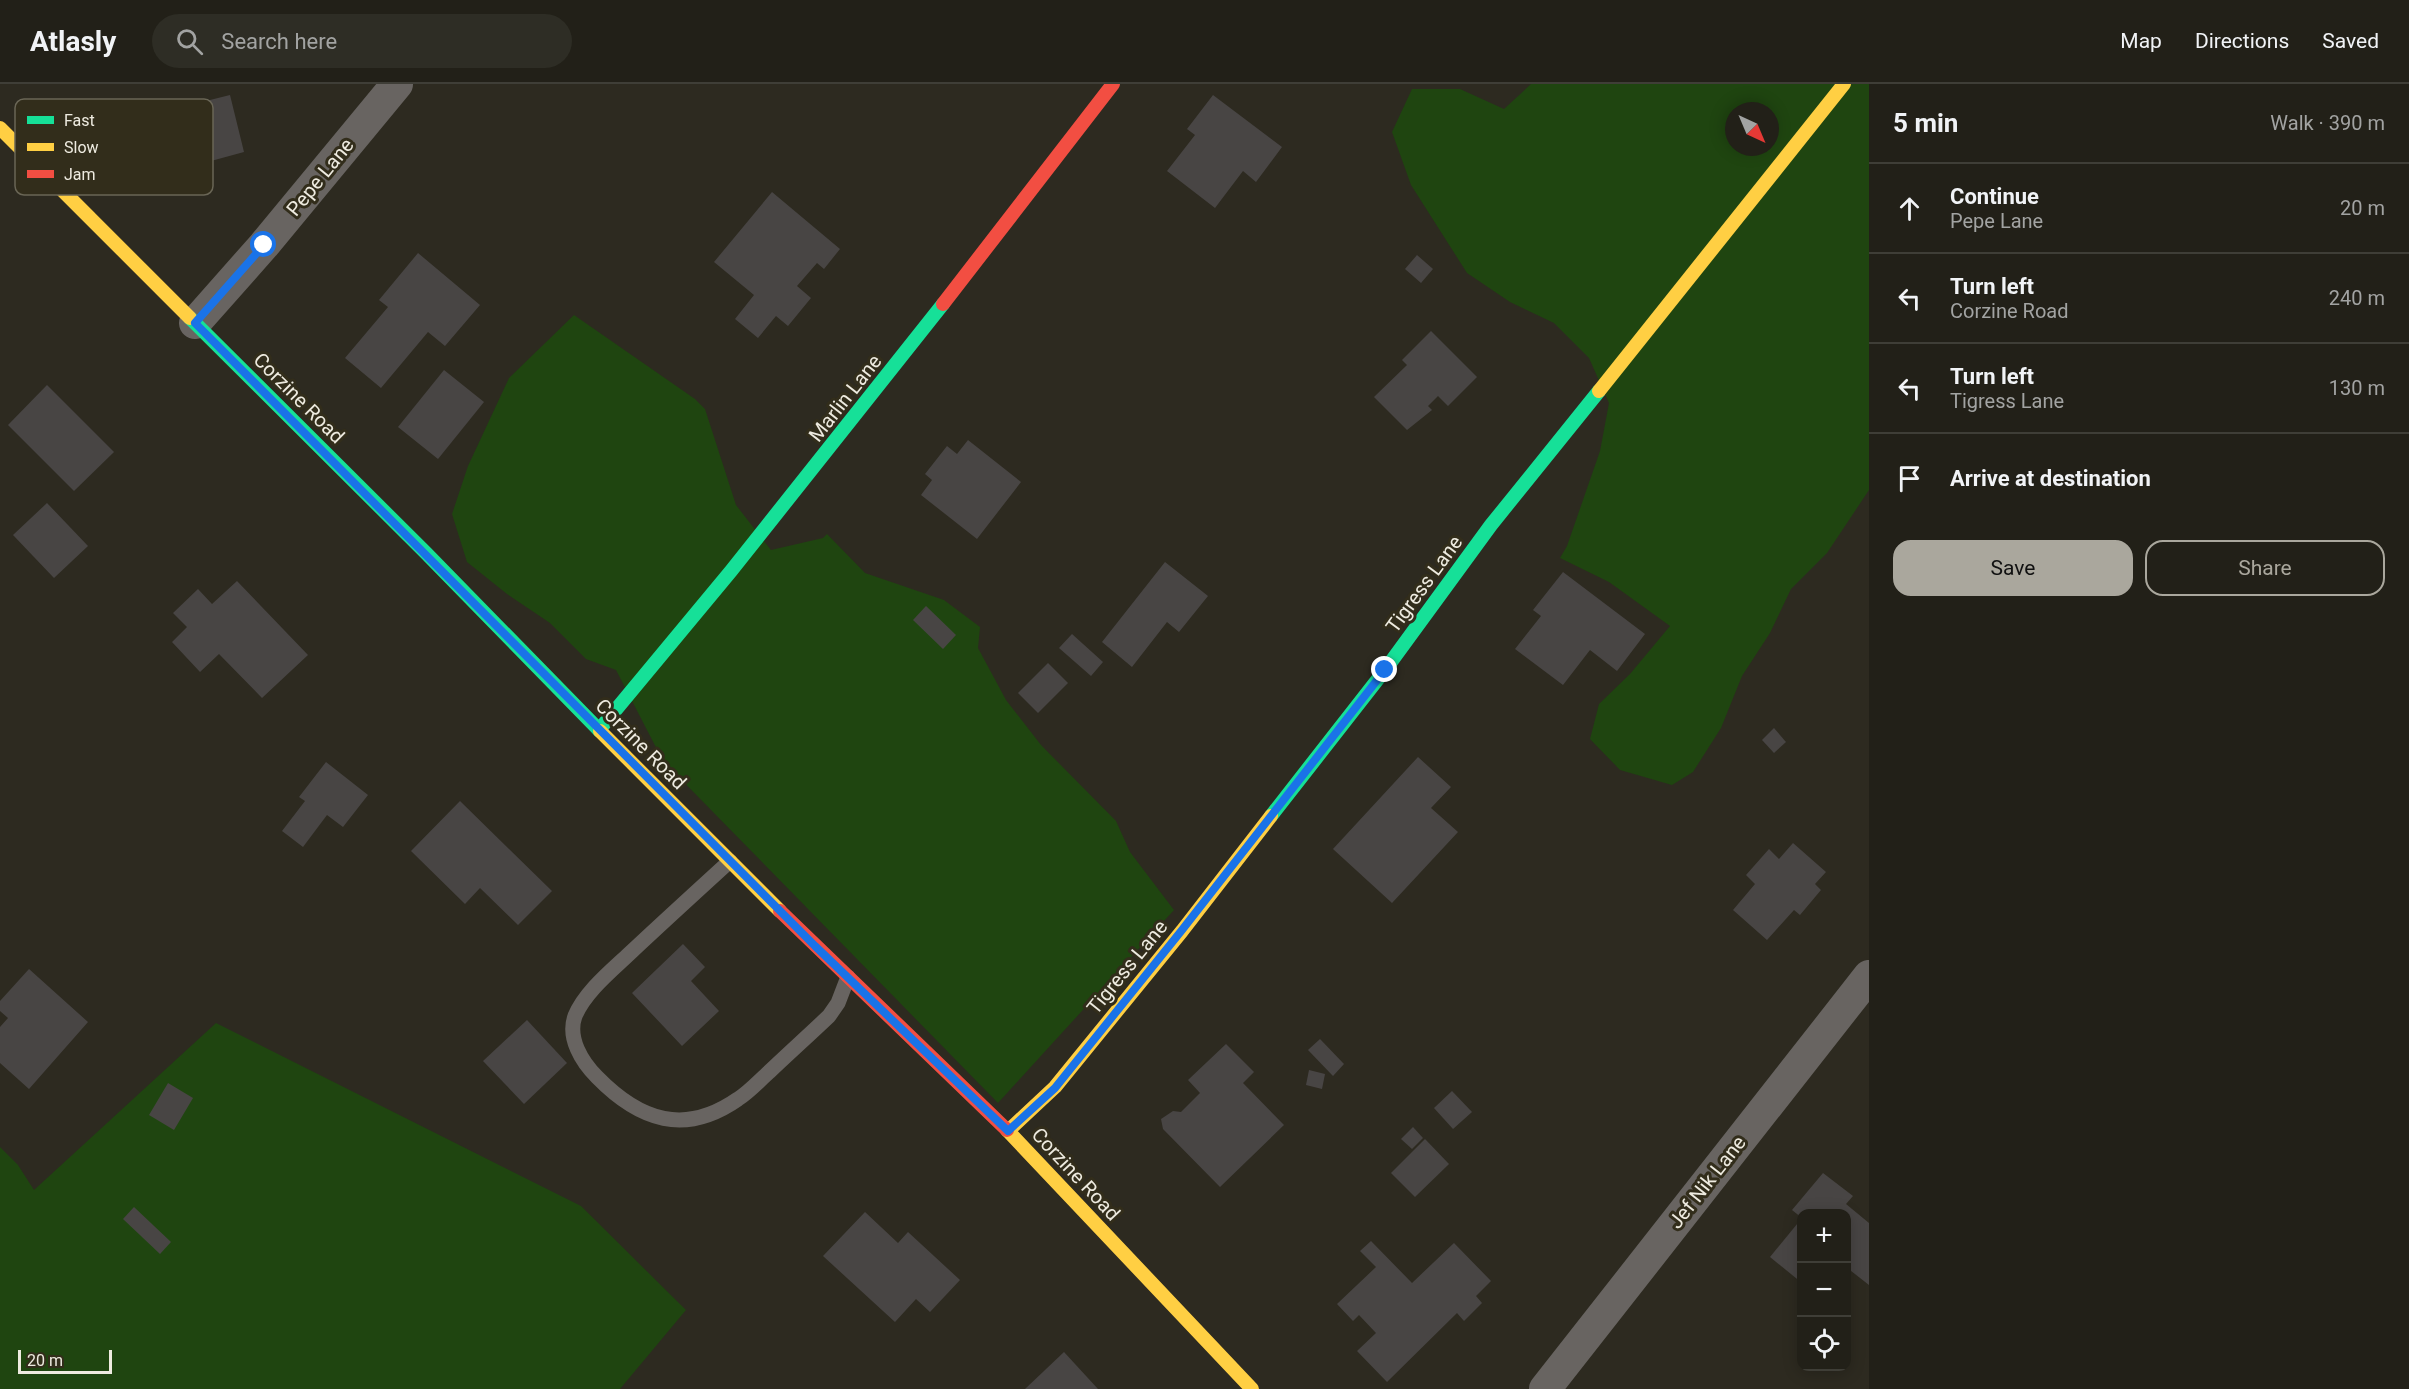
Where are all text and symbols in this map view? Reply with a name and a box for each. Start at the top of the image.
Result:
search box [152,14,572,68]
text: Atlasly [30,25,116,58]
icon: search [173,25,206,58]
text: Search here [221,29,337,54]
text: Map [2120,29,2162,53]
text: Directions [2195,29,2289,53]
text: Saved [2322,29,2379,53]
legend [15,99,213,195]
north arrow [1725,102,1779,156]
text: 5 min [1893,108,1958,138]
text: Fast [64,111,95,130]
text: Walk · 390 m [2270,111,2385,135]
street label: Pepe Lane [281,133,359,221]
text: Slow [64,138,99,157]
text: Jam [64,165,96,184]
text: Continue [1950,184,2039,209]
icon: ahead [1893,192,1926,225]
text: 20 m [2340,196,2385,220]
text: Pepe Lane [1950,209,2043,233]
route start [250,231,276,257]
text: Turn left [1950,274,2034,299]
icon: left [1893,282,1926,315]
text: 240 m [2329,286,2385,310]
text: Corzine Road [1950,299,2069,323]
street label: Corzine Road [249,348,349,448]
street label: Marlin Lane [803,350,887,446]
text: Turn left [1950,364,2034,389]
icon: left [1893,372,1926,405]
text: 130 m [2329,376,2385,400]
text: Tigress Lane [1950,389,2064,413]
icon: arrive [1893,462,1926,495]
text: Arrive at destination [1950,466,2151,491]
street label: Tigress Lane [1381,531,1467,637]
button: Save [1893,540,2133,596]
button: Share [2145,540,2385,596]
route end [1371,656,1397,682]
street label: Corzine Road [591,694,691,794]
street label: Tigress Lane [1082,915,1172,1019]
street label: Corzine Road [1027,1122,1125,1226]
street label: Jef Nik Lane [1663,1131,1751,1233]
map controls [1797,1209,1851,1371]
button: + [1797,1209,1851,1263]
button: − [1797,1263,1851,1317]
button: locate [1797,1317,1851,1371]
scale bar [18,1347,112,1374]
text: 20 m [27,1351,63,1370]

